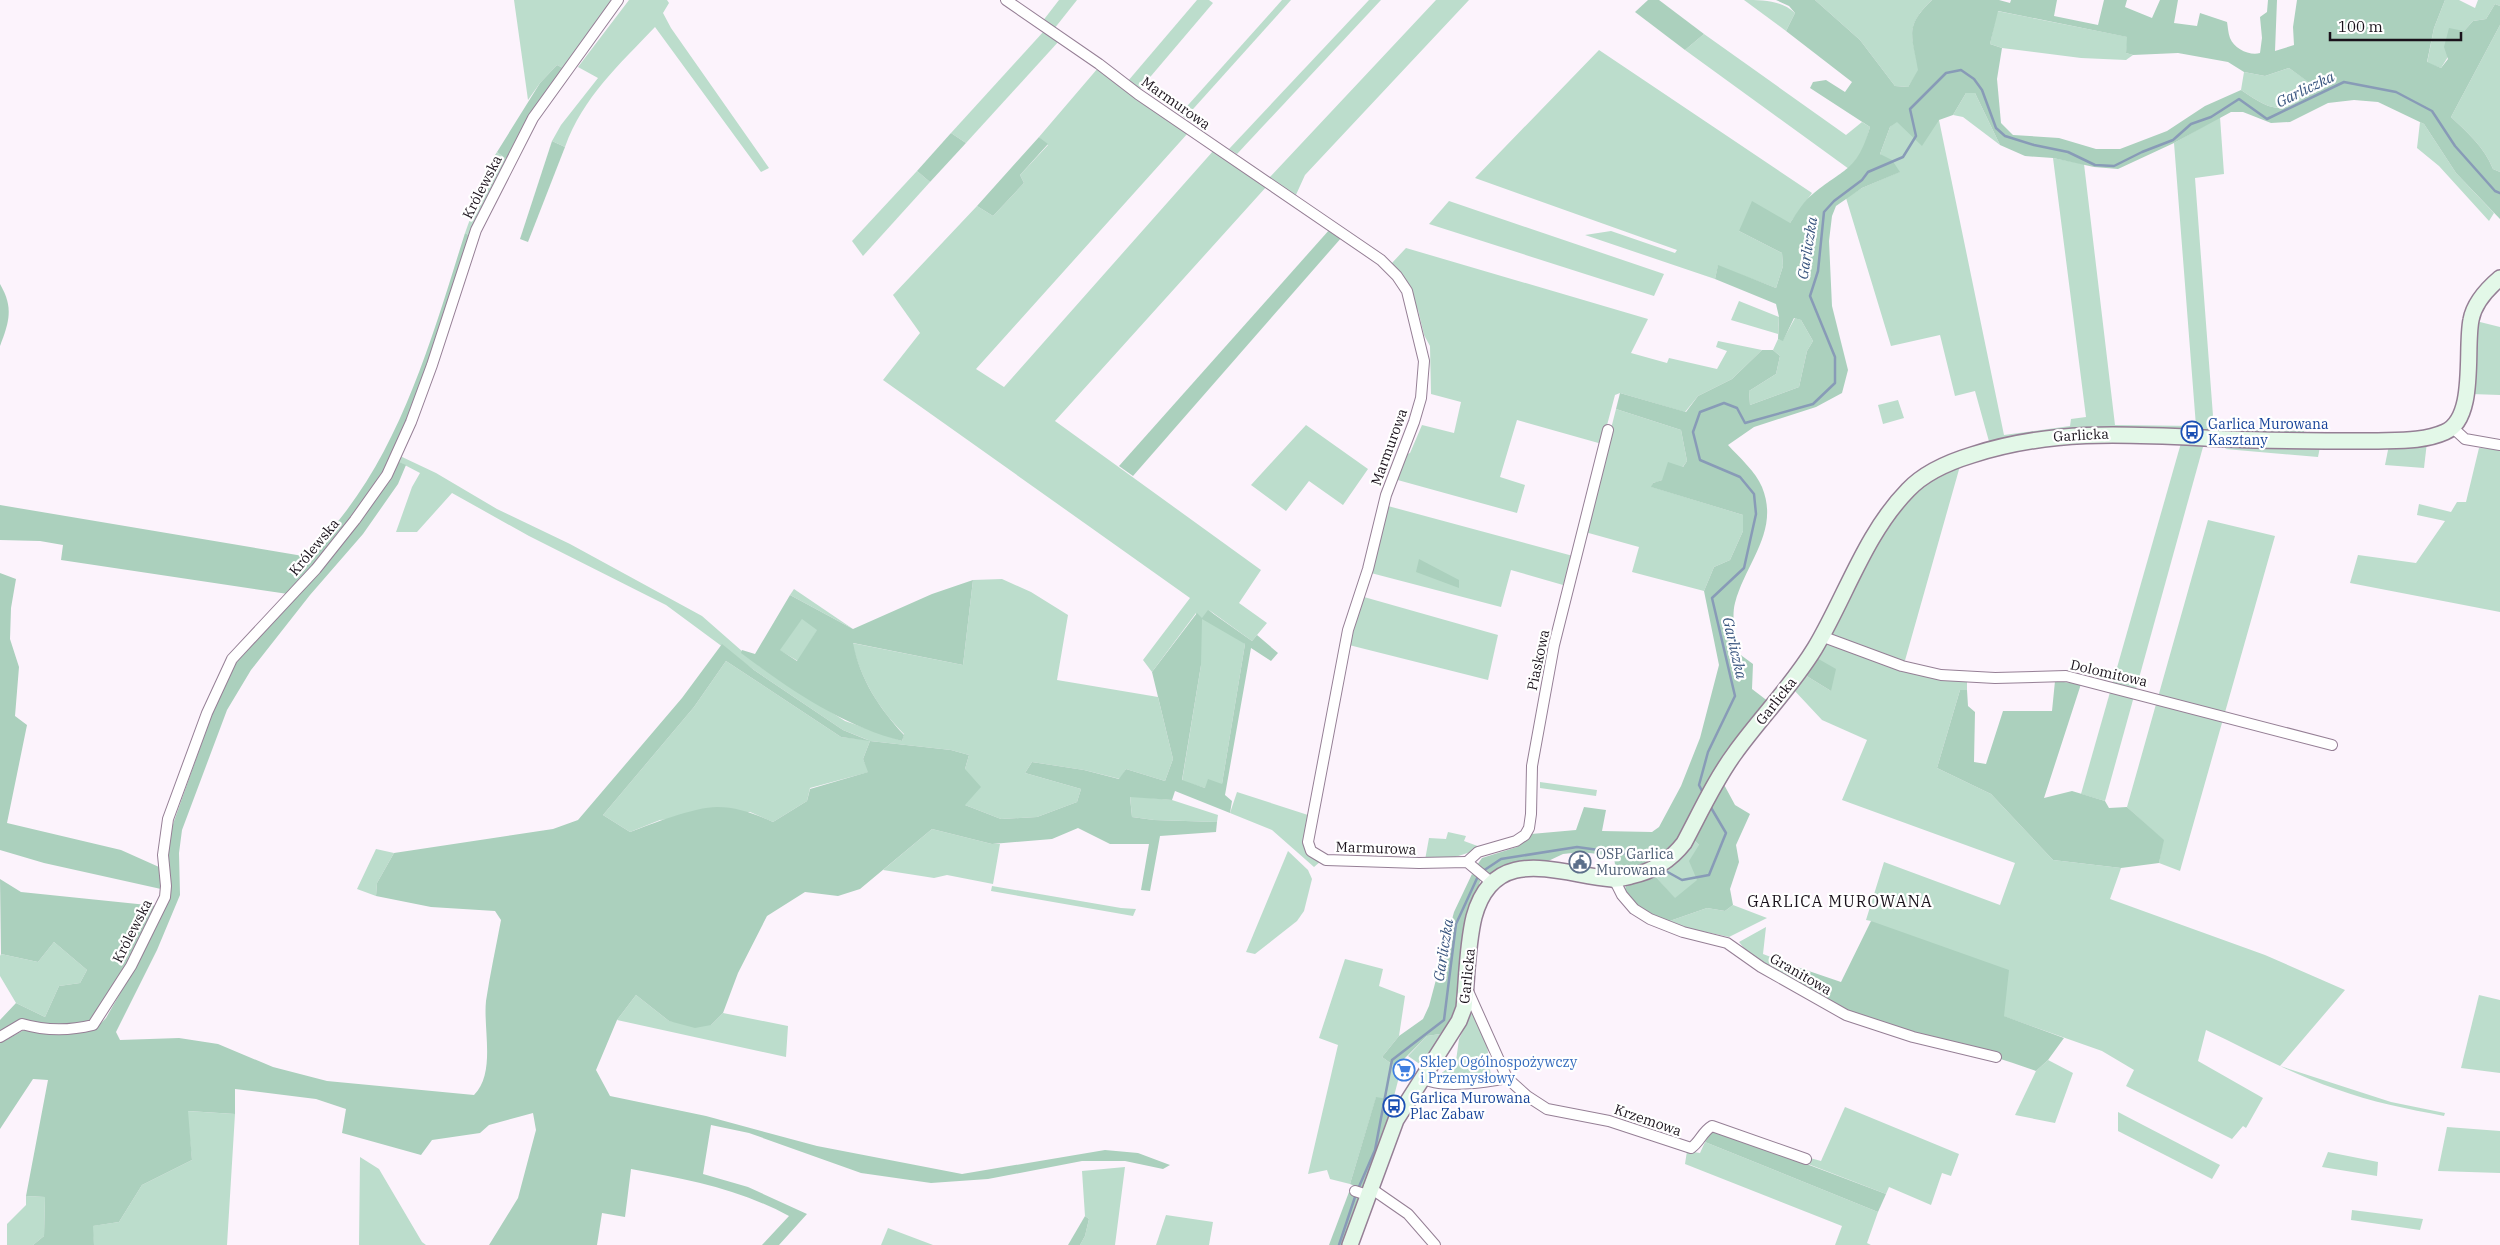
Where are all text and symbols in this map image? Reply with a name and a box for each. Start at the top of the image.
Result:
scale bar [2330,10,2461,42]
text: 100 m [2338,17,2383,36]
water label: Garliczka [2273,66,2338,111]
street label: Marmurowa [1138,73,1214,134]
street label: Królewska [458,152,506,222]
water label: Garliczka [1793,215,1821,281]
street label: Marmurowa [1367,406,1411,488]
place label: Garlica Murowana Kasztany [2208,415,2329,449]
bus stop icon: Garlica Murowana Kasztany [2180,420,2204,444]
street label: Garlicka [2053,425,2110,445]
street label: Królewska [285,514,343,579]
water label: Garliczka [1719,615,1752,682]
street label: Piaskowa [1523,628,1553,692]
street label: Dolomitowa [2069,655,2150,691]
street label: Garlicka [1752,673,1800,729]
street label: Marmurowa [1335,838,1417,858]
place label: OSP Garlica Murowana [1596,845,1674,879]
public building icon: OSP Garlica Murowana [1568,850,1592,874]
district label: GARLICA MUROWANA [1747,891,1933,911]
street label: Królewska [108,896,156,966]
water label: Garliczka [1429,917,1457,983]
street label: Garlicka [1455,947,1479,1005]
street label: Granitowa [1767,949,1835,999]
place label: Sklep Ogólnospożywczy i Przemysłowy [1420,1053,1578,1087]
supermarket icon: Sklep Ogólnospożywczy i Przemysłowy [1392,1058,1416,1082]
place label: Garlica Murowana Plac Zabaw [1410,1089,1531,1123]
bus stop icon: Garlica Murowana Plac Zabaw [1382,1094,1406,1118]
street label: Krzemowa [1612,1100,1684,1140]

